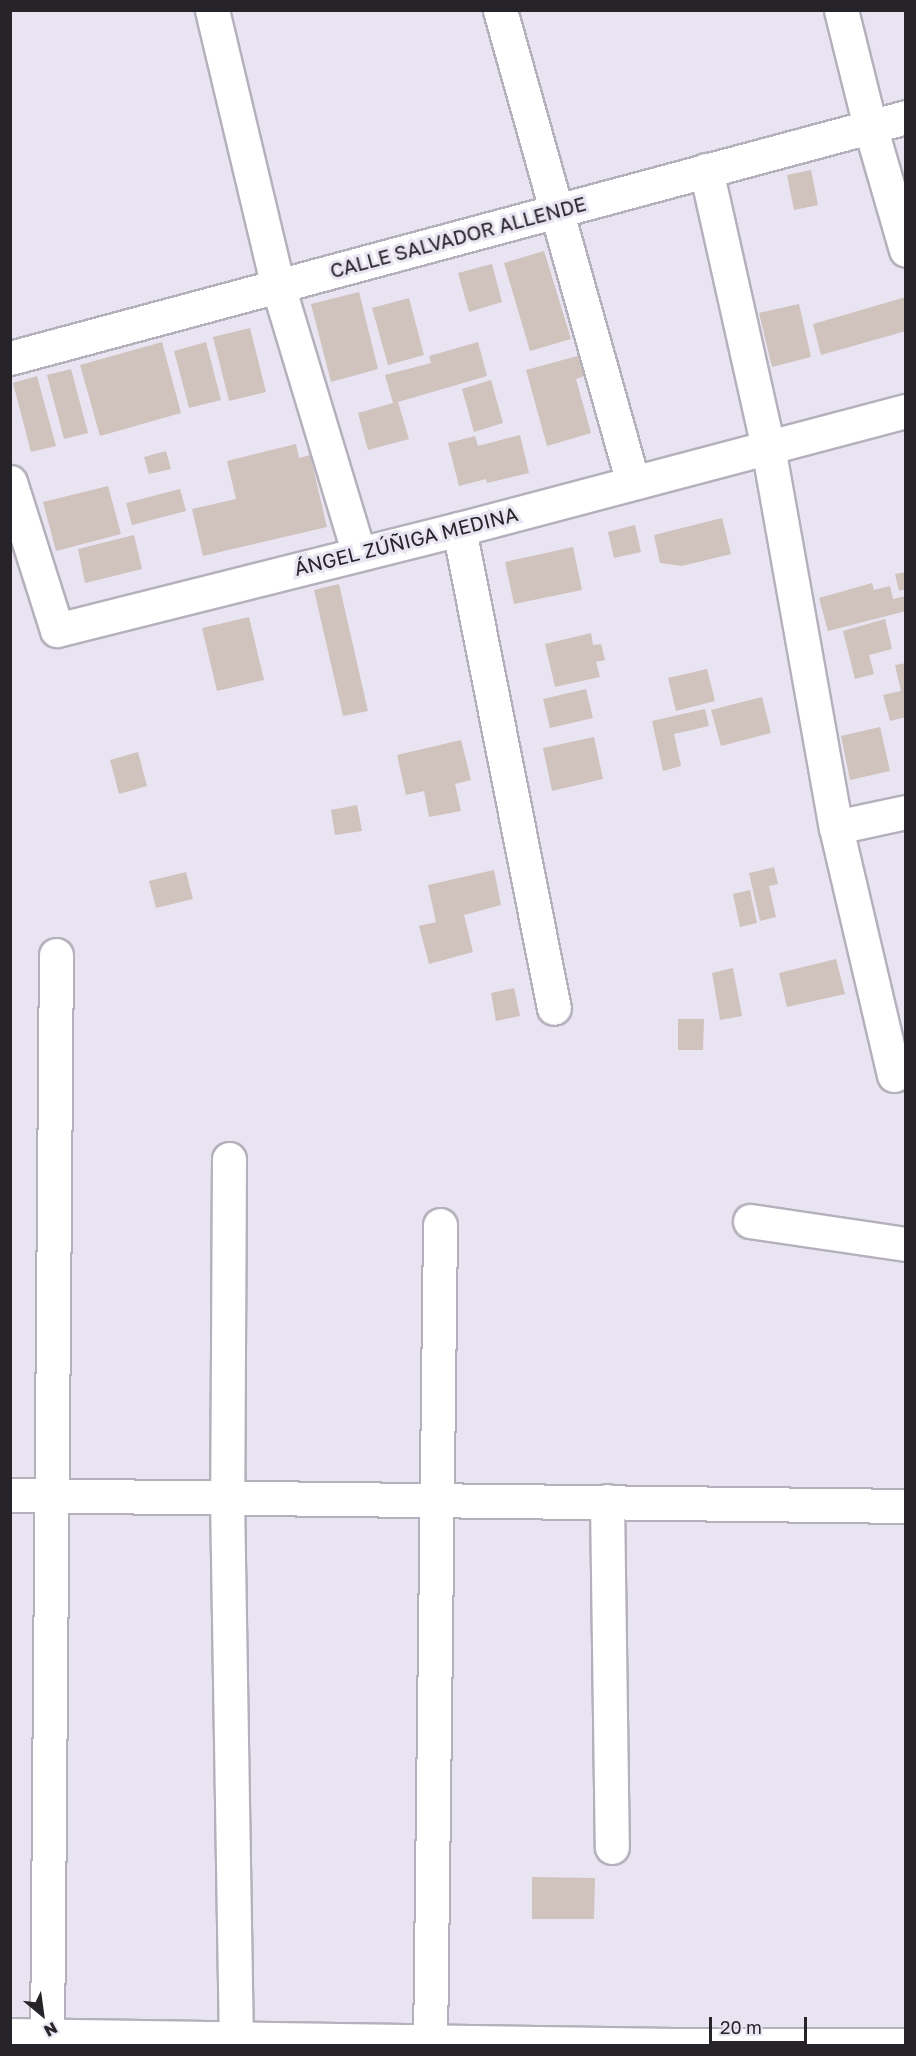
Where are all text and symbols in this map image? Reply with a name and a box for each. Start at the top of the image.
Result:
street label: CALLE SALVADOR ALLENDE [327,191,589,283]
street label: ÁNGEL ZÚÑIGA MEDINA [292,502,520,580]
north arrow [12,1984,72,2044]
scale bar [712,2005,810,2043]
text: 20 m [720,2016,762,2038]
text: N [41,2018,61,2041]

